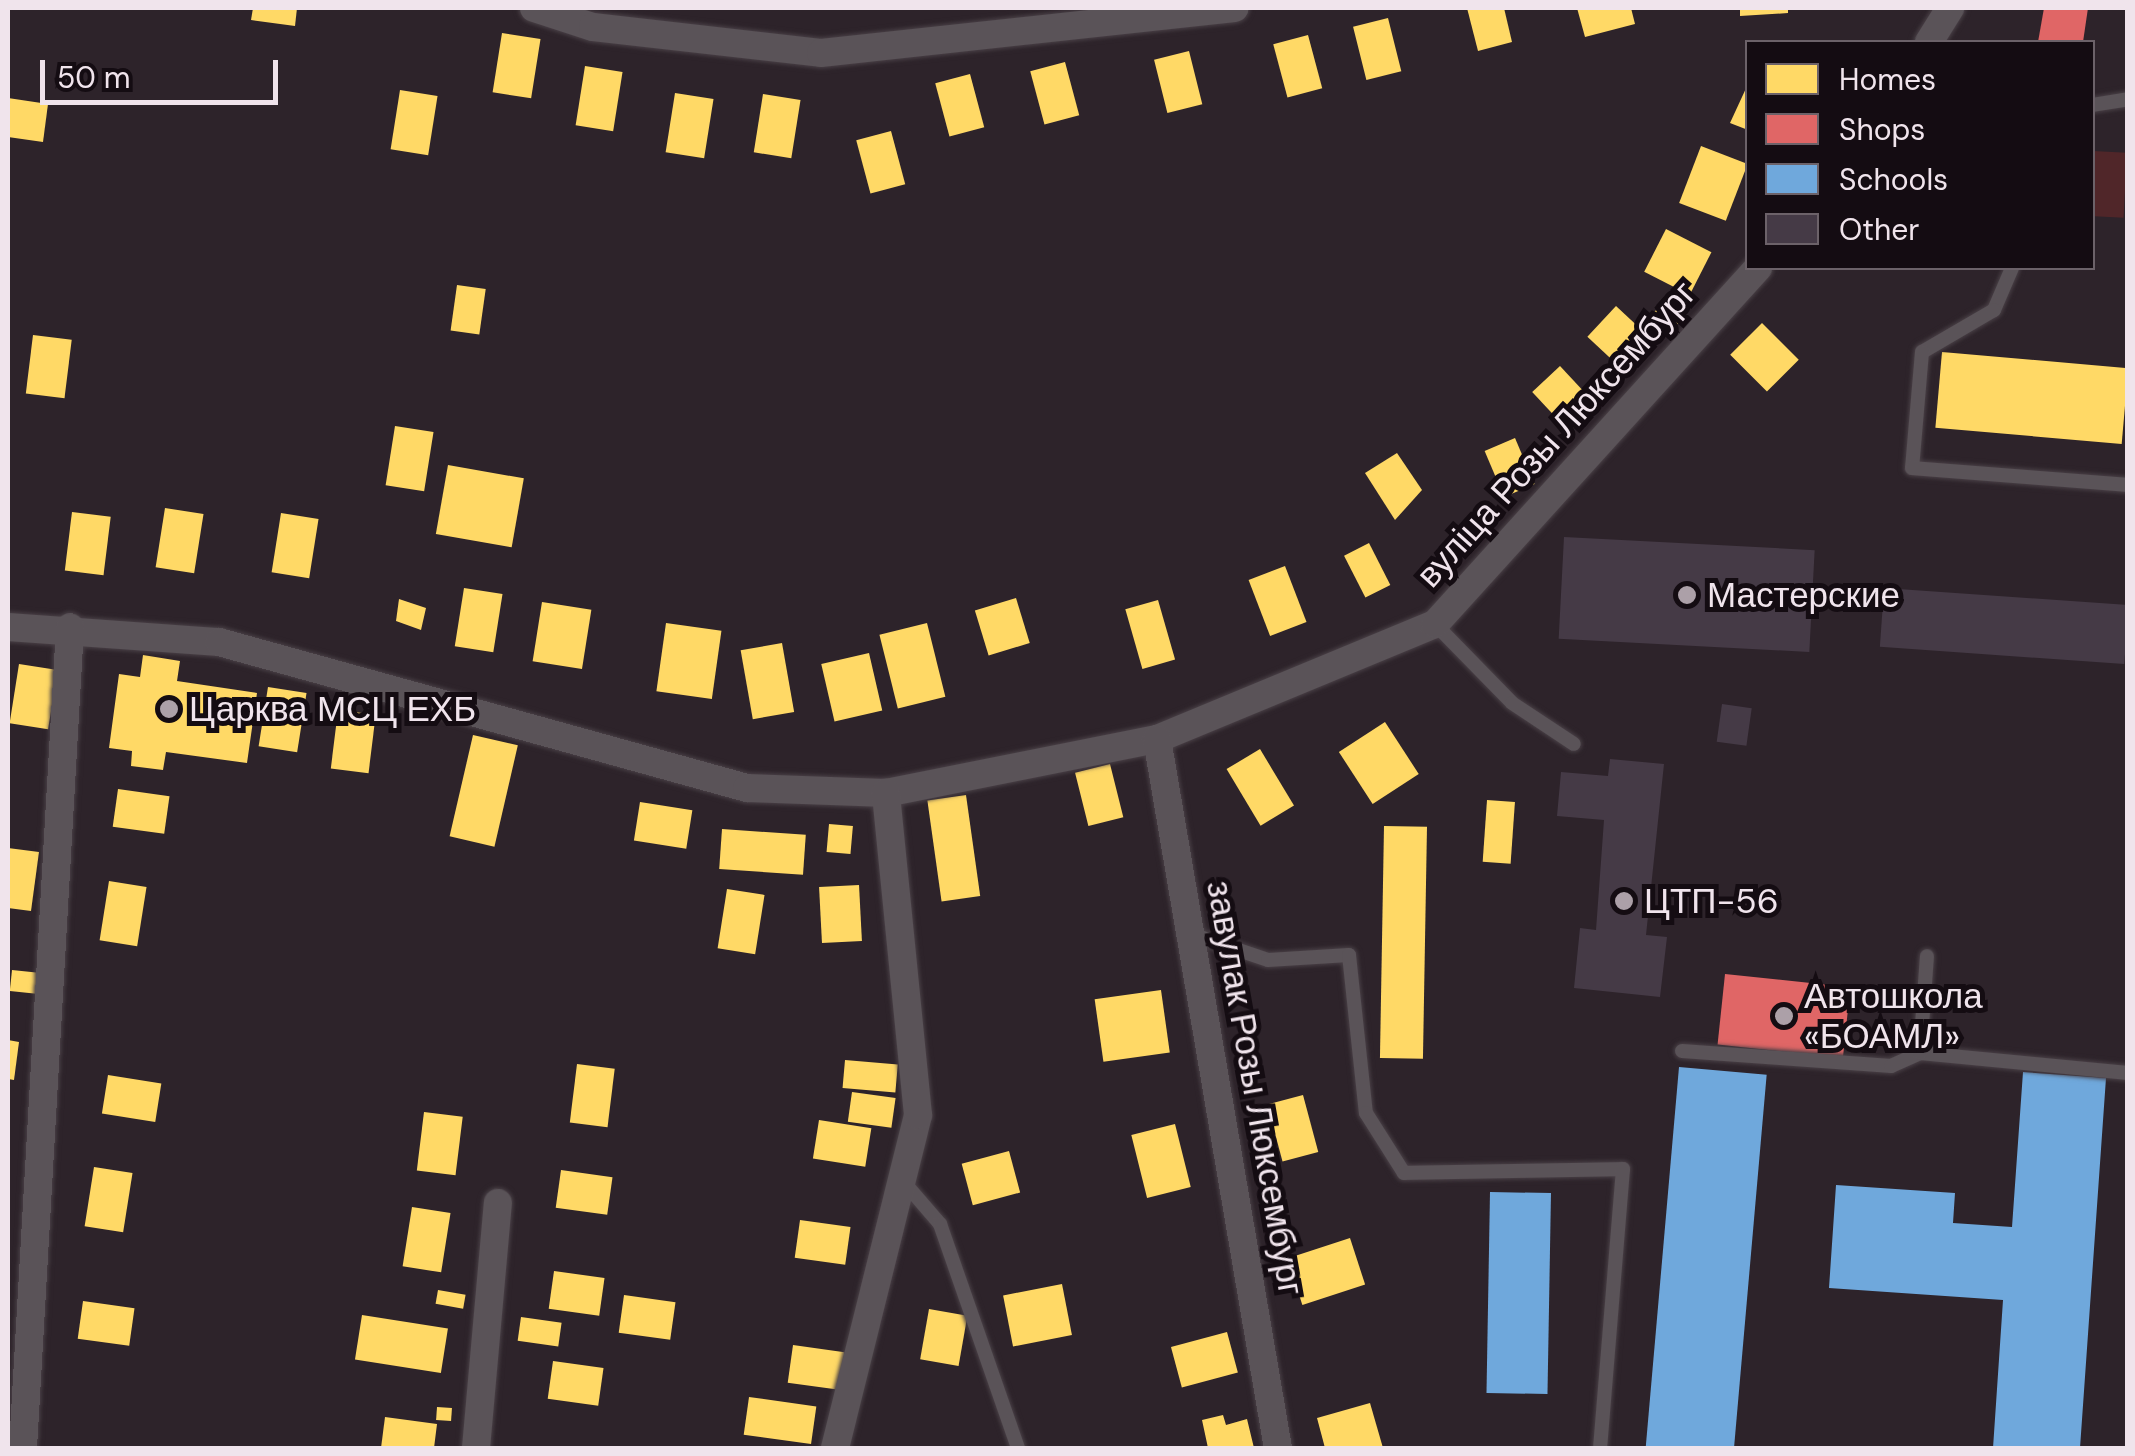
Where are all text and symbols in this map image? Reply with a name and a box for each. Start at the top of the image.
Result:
scale bar [45,40,282,102]
legend [1745,40,2095,270]
text: 50 m [57,58,131,97]
text: Homes [1839,60,1936,99]
text: Shops [1839,110,1925,149]
text: Schools [1839,160,1948,199]
text: Other [1839,210,1919,249]
street label: вуліца Розы Люксембург [1408,272,1704,596]
place label: Мастерские [1707,574,1900,616]
marker: Мастерские [1676,584,1698,606]
place label: Царква МСЦ ЕХБ [189,688,476,730]
marker: Царква МСЦ ЕХБ [158,698,180,720]
street label: завулак Розы Люксембург [1198,877,1312,1299]
place label: ЦТП-56 [1644,880,1779,922]
marker: ЦТП-56 [1613,890,1635,912]
place label: Автошкола «БОАМЛ» [1804,975,1983,1057]
marker: Автошкола «БОАМЛ» [1773,1005,1795,1027]

